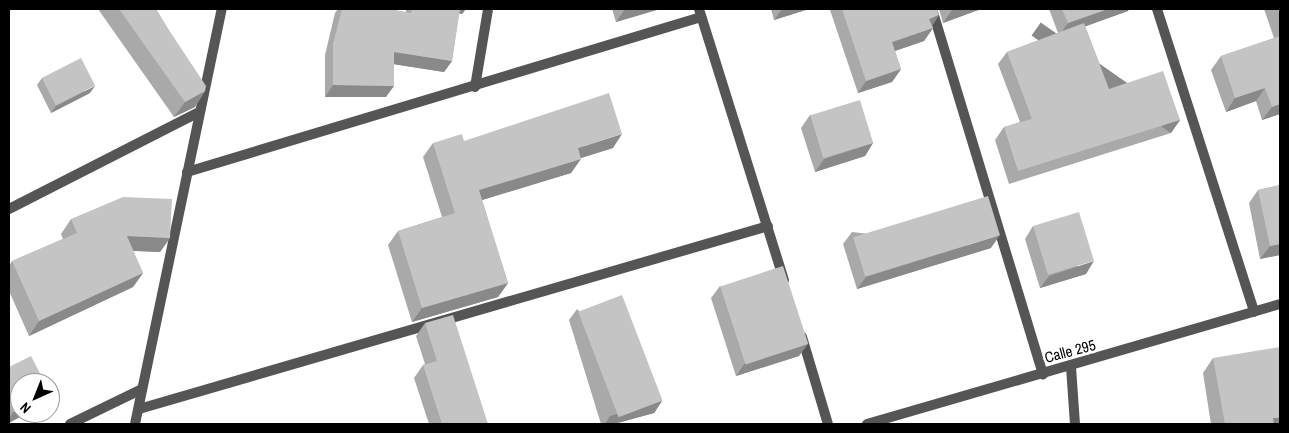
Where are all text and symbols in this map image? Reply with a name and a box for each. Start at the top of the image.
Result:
street label: Calle 295 [1043,336,1097,366]
north arrow [10,373,60,423]
text: N [16,399,35,417]

